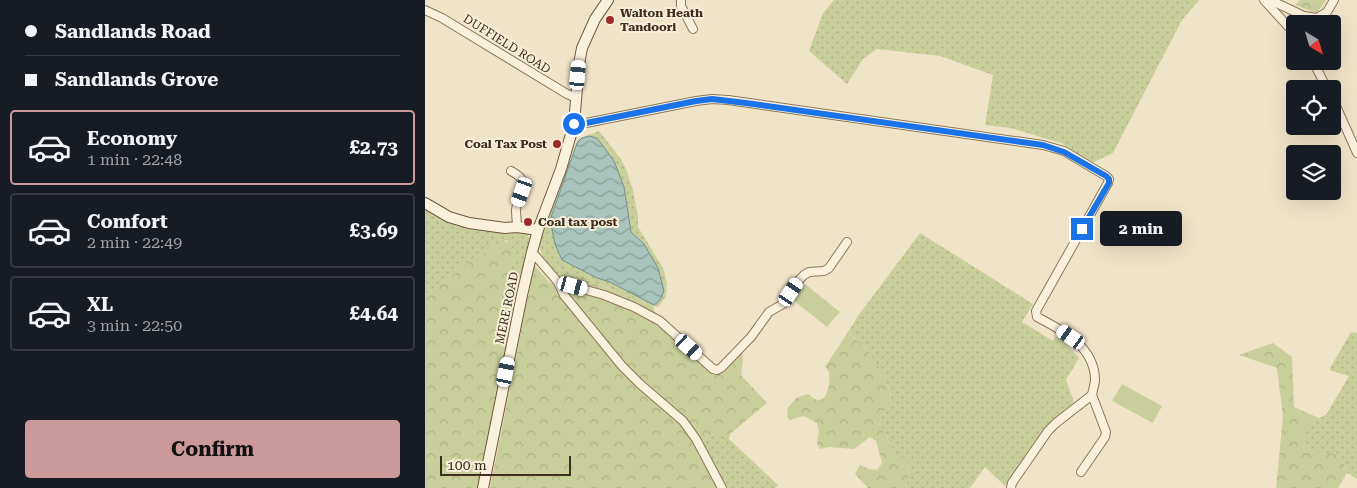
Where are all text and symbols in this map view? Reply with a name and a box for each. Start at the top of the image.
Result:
place label: Walton Heath Tandoori [620,6,703,34]
street label: DUFFIELD ROAD [461,11,553,77]
marker: Walton Heath Tandoori [604,14,616,26]
north arrow [1286,15,1341,70]
map controls [1286,15,1341,200]
text: Sandlands Road [55,20,211,43]
car [569,59,586,91]
text: Sandlands Grove [55,68,218,91]
button: locate [1286,80,1341,135]
route start [563,113,585,135]
icon: car [27,125,72,170]
text: Economy [87,127,177,150]
text: £2.73 [349,136,398,159]
place label: Coal Tax Post [465,137,547,151]
marker: Coal Tax Post [551,138,563,150]
button: layers [1286,145,1341,200]
text: 1 min · 22:48 [87,150,182,169]
car [509,175,534,209]
icon: car [27,208,72,253]
text: Comfort [87,210,168,233]
callout: 2 min [1099,212,1182,246]
place label: Coal tax post [538,215,617,229]
marker: Coal tax post [522,216,534,228]
route end [1071,218,1093,240]
text: £3.69 [349,219,398,242]
text: 2 min [1119,219,1163,238]
text: 2 min · 22:49 [87,233,182,252]
street label: MERE ROAD [493,271,521,345]
car [556,275,589,297]
car [776,275,805,309]
icon: car [27,291,72,336]
text: XL [87,293,113,316]
text: £4.64 [349,302,398,325]
text: 3 min · 22:50 [87,316,182,335]
car [1054,322,1087,352]
car [672,331,705,363]
car [495,356,516,388]
button: Confirm [25,420,400,478]
scale bar [440,453,571,476]
text: 100 m [447,457,487,473]

